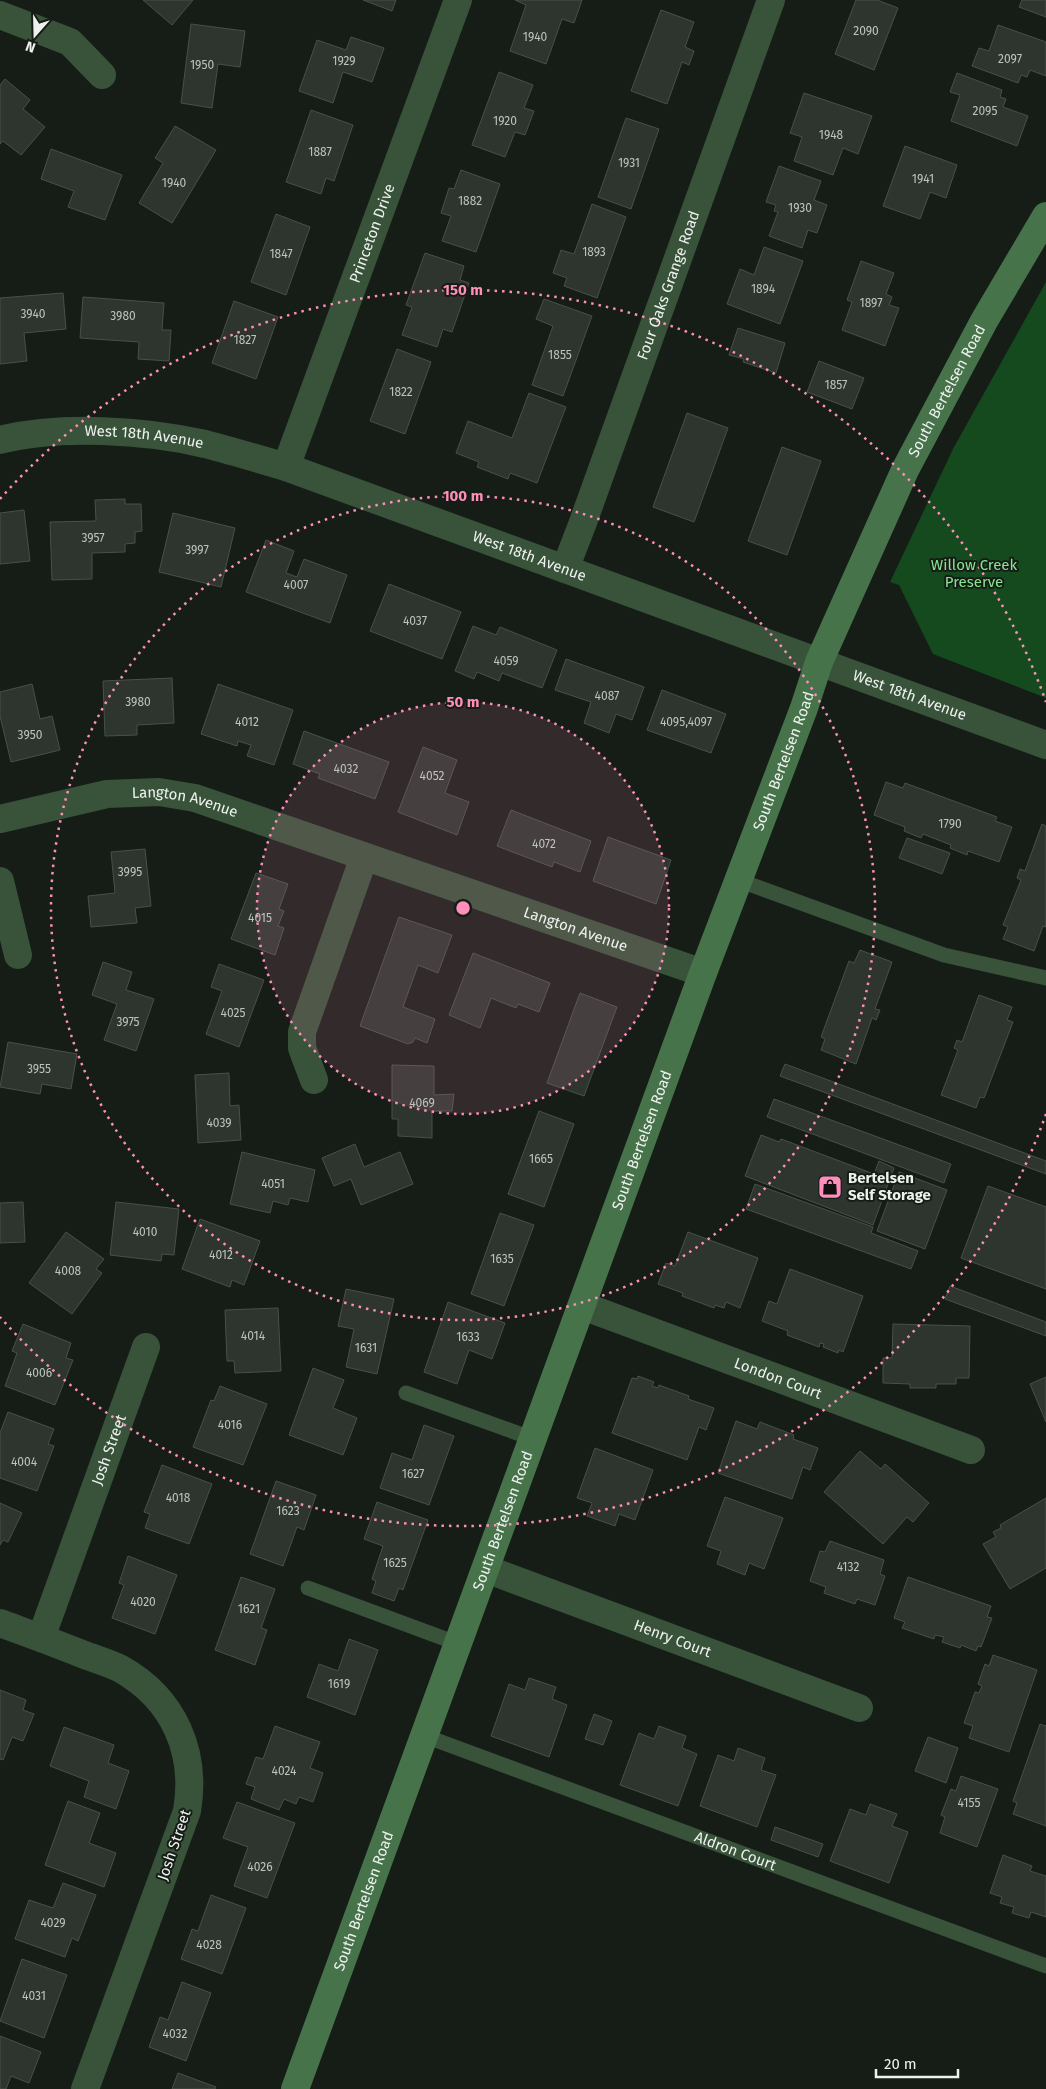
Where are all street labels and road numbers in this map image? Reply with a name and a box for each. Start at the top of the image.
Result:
street label: Princeton Drive [346,181,399,285]
street label: Four Oaks Grange Road [633,208,703,362]
street label: South Bertelsen Road [904,322,989,460]
street label: West 18th Avenue [84,422,205,452]
street label: West 18th Avenue [470,527,589,585]
street label: West 18th Avenue [850,666,969,724]
street label: South Bertelsen Road [749,689,818,833]
street label: Langton Avenue [131,783,240,821]
street label: Langton Avenue [521,903,630,955]
street label: South Bertelsen Road [608,1068,676,1213]
street label: London Court [732,1354,825,1403]
street label: Josh Street [88,1412,130,1488]
street label: South Bertelsen Road [469,1448,536,1593]
street label: Henry Court [631,1616,714,1661]
street label: Josh Street [153,1807,195,1883]
street label: Aldron Court [692,1828,779,1874]
street label: South Bertelsen Road [330,1829,397,1973]

